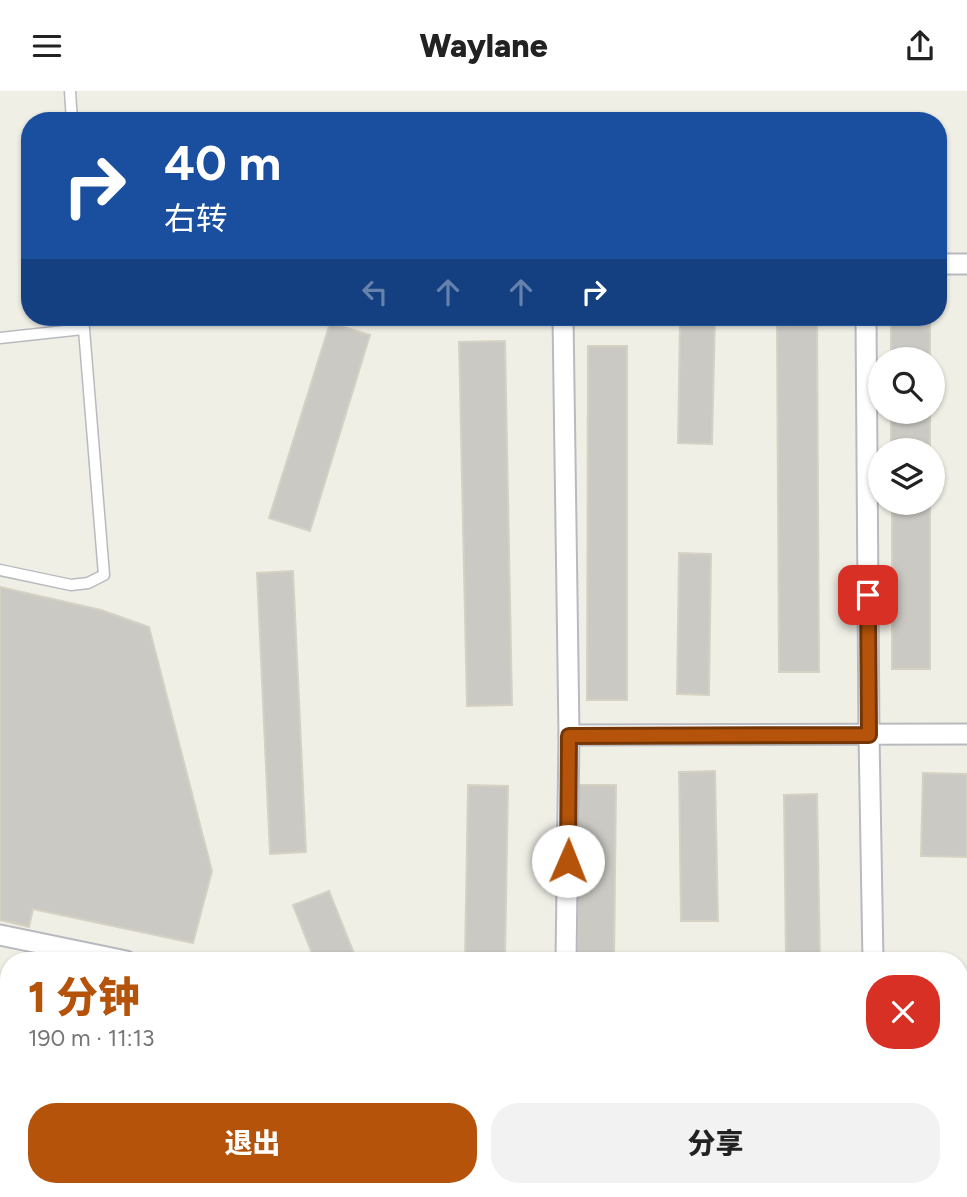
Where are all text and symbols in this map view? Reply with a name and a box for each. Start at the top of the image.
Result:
icon: menu [28,27,66,65]
text: Waylane [419,27,548,65]
icon: share [901,27,939,65]
text: 40 m [164,133,281,192]
icon: right [49,140,140,231]
text: 右转 [164,200,228,238]
icon: left [356,273,394,311]
icon: ahead [429,273,467,311]
icon: ahead [502,273,540,311]
icon: right [575,273,613,311]
map controls [868,347,945,515]
button: search [868,347,945,424]
button: layers [868,438,945,515]
pin [838,565,898,625]
icon: arrive [849,576,887,614]
position arrow [531,824,605,898]
text: 1 分钟 [28,972,140,1023]
button: close [866,975,940,1049]
text: 190 m · 11:13 [28,1024,155,1052]
button: 退出 [28,1103,477,1183]
button: 分享 [491,1103,940,1183]

